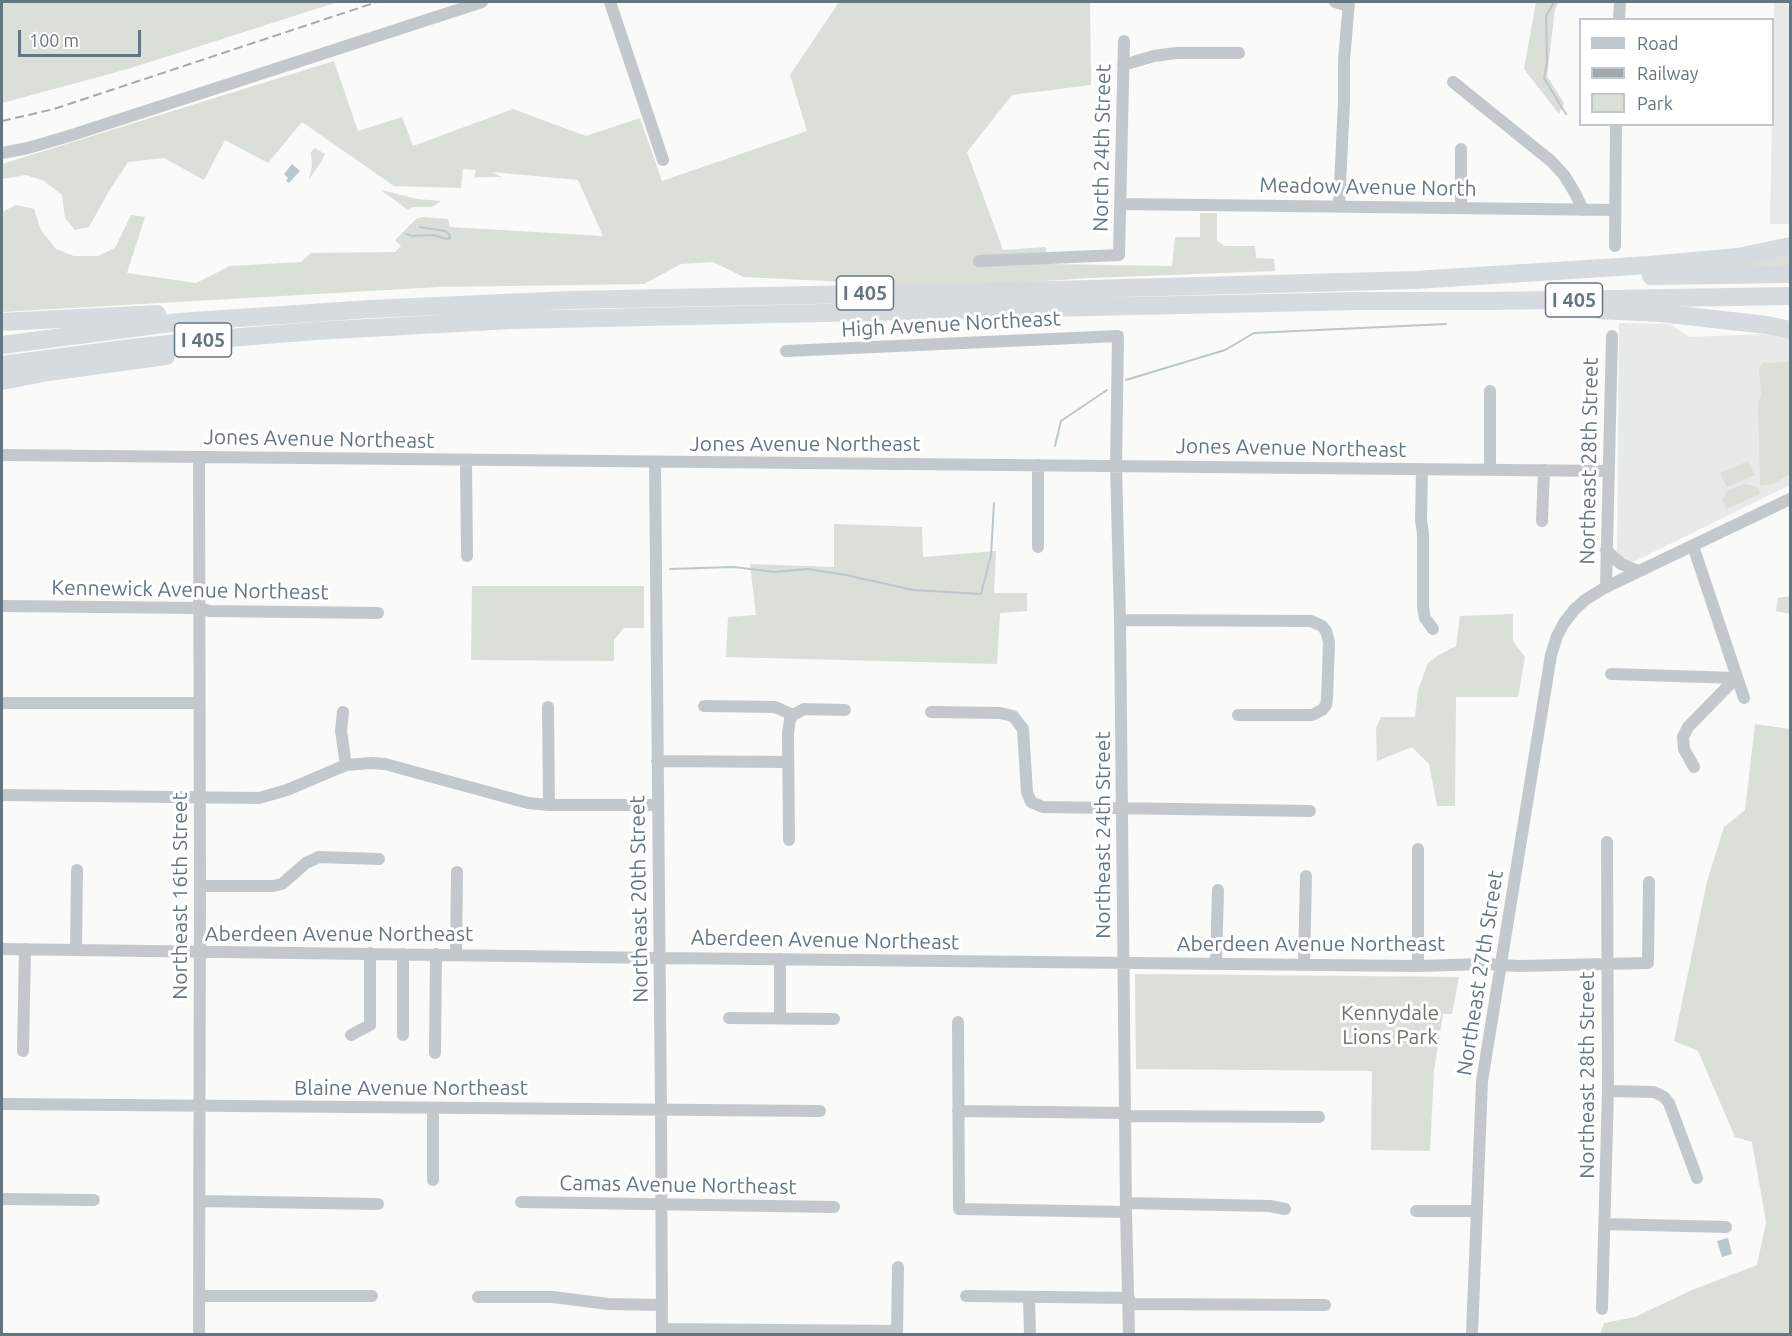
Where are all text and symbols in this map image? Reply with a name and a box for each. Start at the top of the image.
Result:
scale bar [21,18,144,56]
legend [1579,18,1774,126]
text: 100 m [29,30,79,50]
text: Road [1637,33,1679,53]
text: Railway [1637,63,1698,83]
street label: North 24th Street [1088,64,1116,232]
text: Park [1637,93,1673,113]
street label: Meadow Avenue North [1259,173,1477,201]
road number: I 405 [836,276,894,310]
road number: I 405 [1546,283,1602,317]
street label: High Avenue Northeast [841,306,1061,342]
road number: I 405 [174,323,232,357]
street label: Northeast 28th Street [1575,357,1603,565]
street label: Jones Avenue Northeast [203,424,435,454]
street label: Jones Avenue Northeast [690,431,920,457]
street label: Jones Avenue Northeast [1175,433,1407,463]
street label: Kennewick Avenue Northeast [51,575,329,605]
street label: Northeast 24th Street [1090,731,1116,939]
street label: Northeast 16th Street [167,792,193,1000]
street label: Northeast 20th Street [625,795,653,1003]
street label: Northeast 27th Street [1451,869,1509,1077]
street label: Aberdeen Avenue Northeast [205,921,473,947]
street label: Aberdeen Avenue Northeast [691,925,959,955]
street label: Aberdeen Avenue Northeast [1177,931,1445,957]
street label: Northeast 28th Street [1574,971,1600,1179]
park label: Kennydale Lions Park [1341,1000,1439,1050]
street label: Blaine Avenue Northeast [294,1075,528,1101]
street label: Camas Avenue Northeast [559,1170,797,1200]

